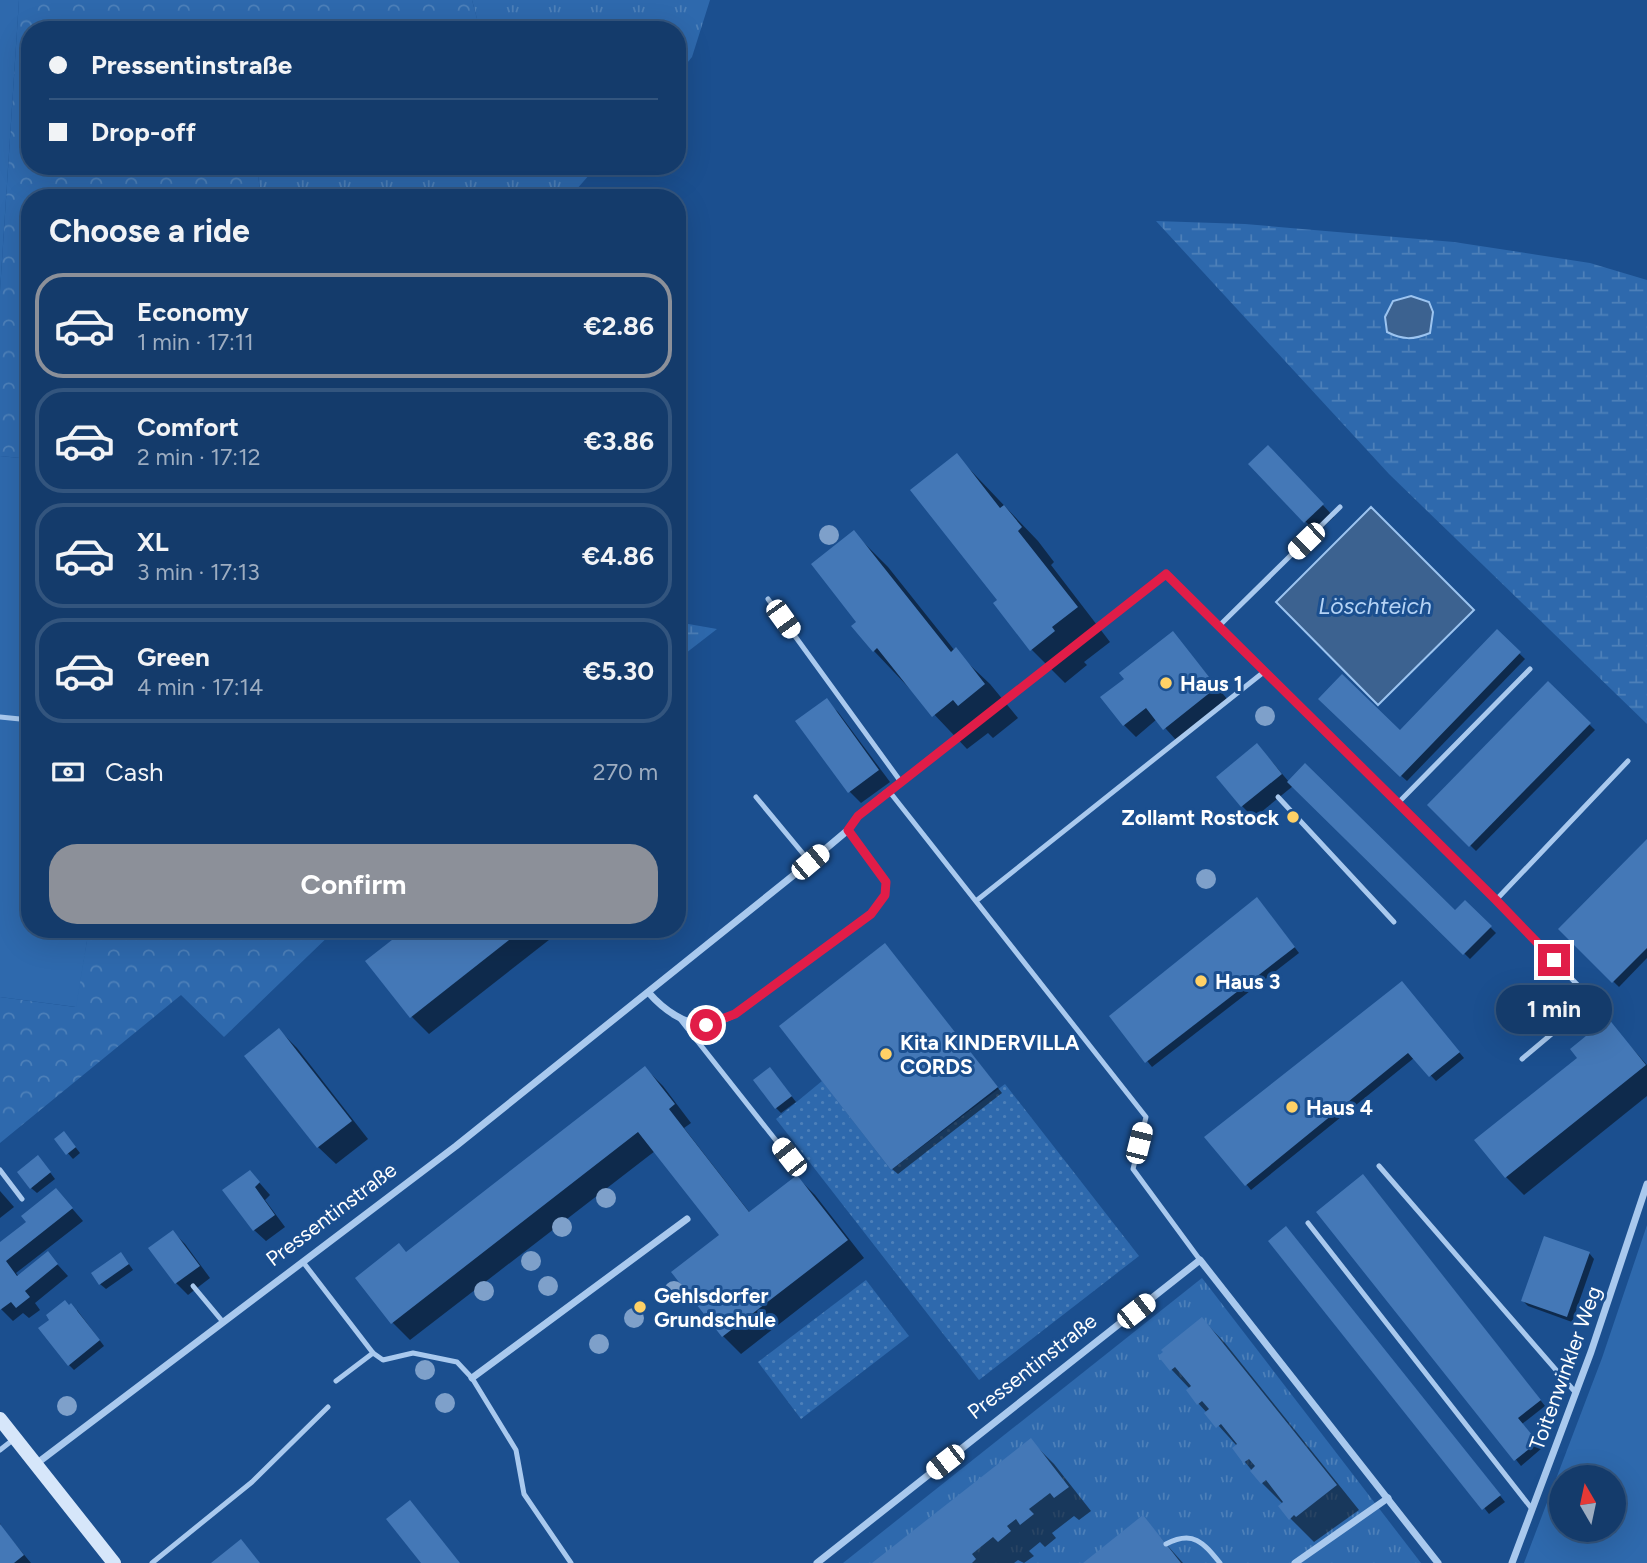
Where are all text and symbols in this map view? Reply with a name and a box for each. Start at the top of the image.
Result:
text: Pressentinstraße [91,49,292,81]
text: Drop-off [91,116,196,148]
text: Choose a ride [49,212,250,250]
icon: car [53,294,116,357]
text: Economy [137,296,249,328]
text: €2.86 [583,310,654,342]
text: 1 min · 17:11 [137,328,254,356]
icon: car [53,409,116,472]
text: Comfort [137,411,239,443]
text: €3.86 [584,425,654,457]
text: 2 min · 17:12 [137,443,261,471]
car [1284,519,1329,563]
icon: car [53,524,116,587]
text: XL [137,526,169,558]
text: €4.86 [582,540,654,572]
text: 3 min · 17:13 [137,558,260,586]
water label: Löschteich [1318,592,1432,620]
car [763,596,804,642]
icon: car [53,639,116,702]
text: Green [137,641,210,673]
text: €5.30 [583,655,654,687]
place label: Haus 1 [1180,671,1243,696]
text: 4 min · 17:14 [137,673,263,701]
marker: Haus 1 [1158,675,1174,691]
icon: cash [49,753,87,791]
text: Cash [105,756,164,788]
text: 270 m [593,758,658,786]
place label: Zollamt Rostock [1122,805,1280,830]
marker: Zollamt Rostock [1285,809,1301,825]
car [788,840,833,884]
button: Confirm [49,844,658,924]
route end [1538,944,1570,976]
place label: Haus 3 [1215,969,1280,994]
marker: Haus 3 [1193,973,1209,989]
callout: 1 min [1496,984,1612,1034]
text: 1 min [1527,995,1581,1023]
route start [690,1009,722,1041]
place label: Kita KINDERVILLA CORDS [900,1030,1080,1079]
marker: Kita KINDERVILLA CORDS [878,1046,894,1062]
place label: Haus 4 [1306,1095,1373,1120]
marker: Haus 4 [1284,1099,1300,1115]
car [1124,1120,1155,1166]
car [768,1134,811,1180]
street label: Pressentinstraße [261,1157,401,1271]
street label: Toitenwinkler Weg [1524,1282,1606,1454]
place label: Gehlsdorfer Grundschule [654,1283,776,1332]
car [1113,1290,1160,1332]
marker: Gehlsdorfer Grundschule [632,1299,648,1315]
street label: Pressentinstraße [963,1308,1101,1424]
car [922,1441,969,1483]
north arrow [1549,1465,1626,1542]
map controls [1549,1465,1626,1542]

